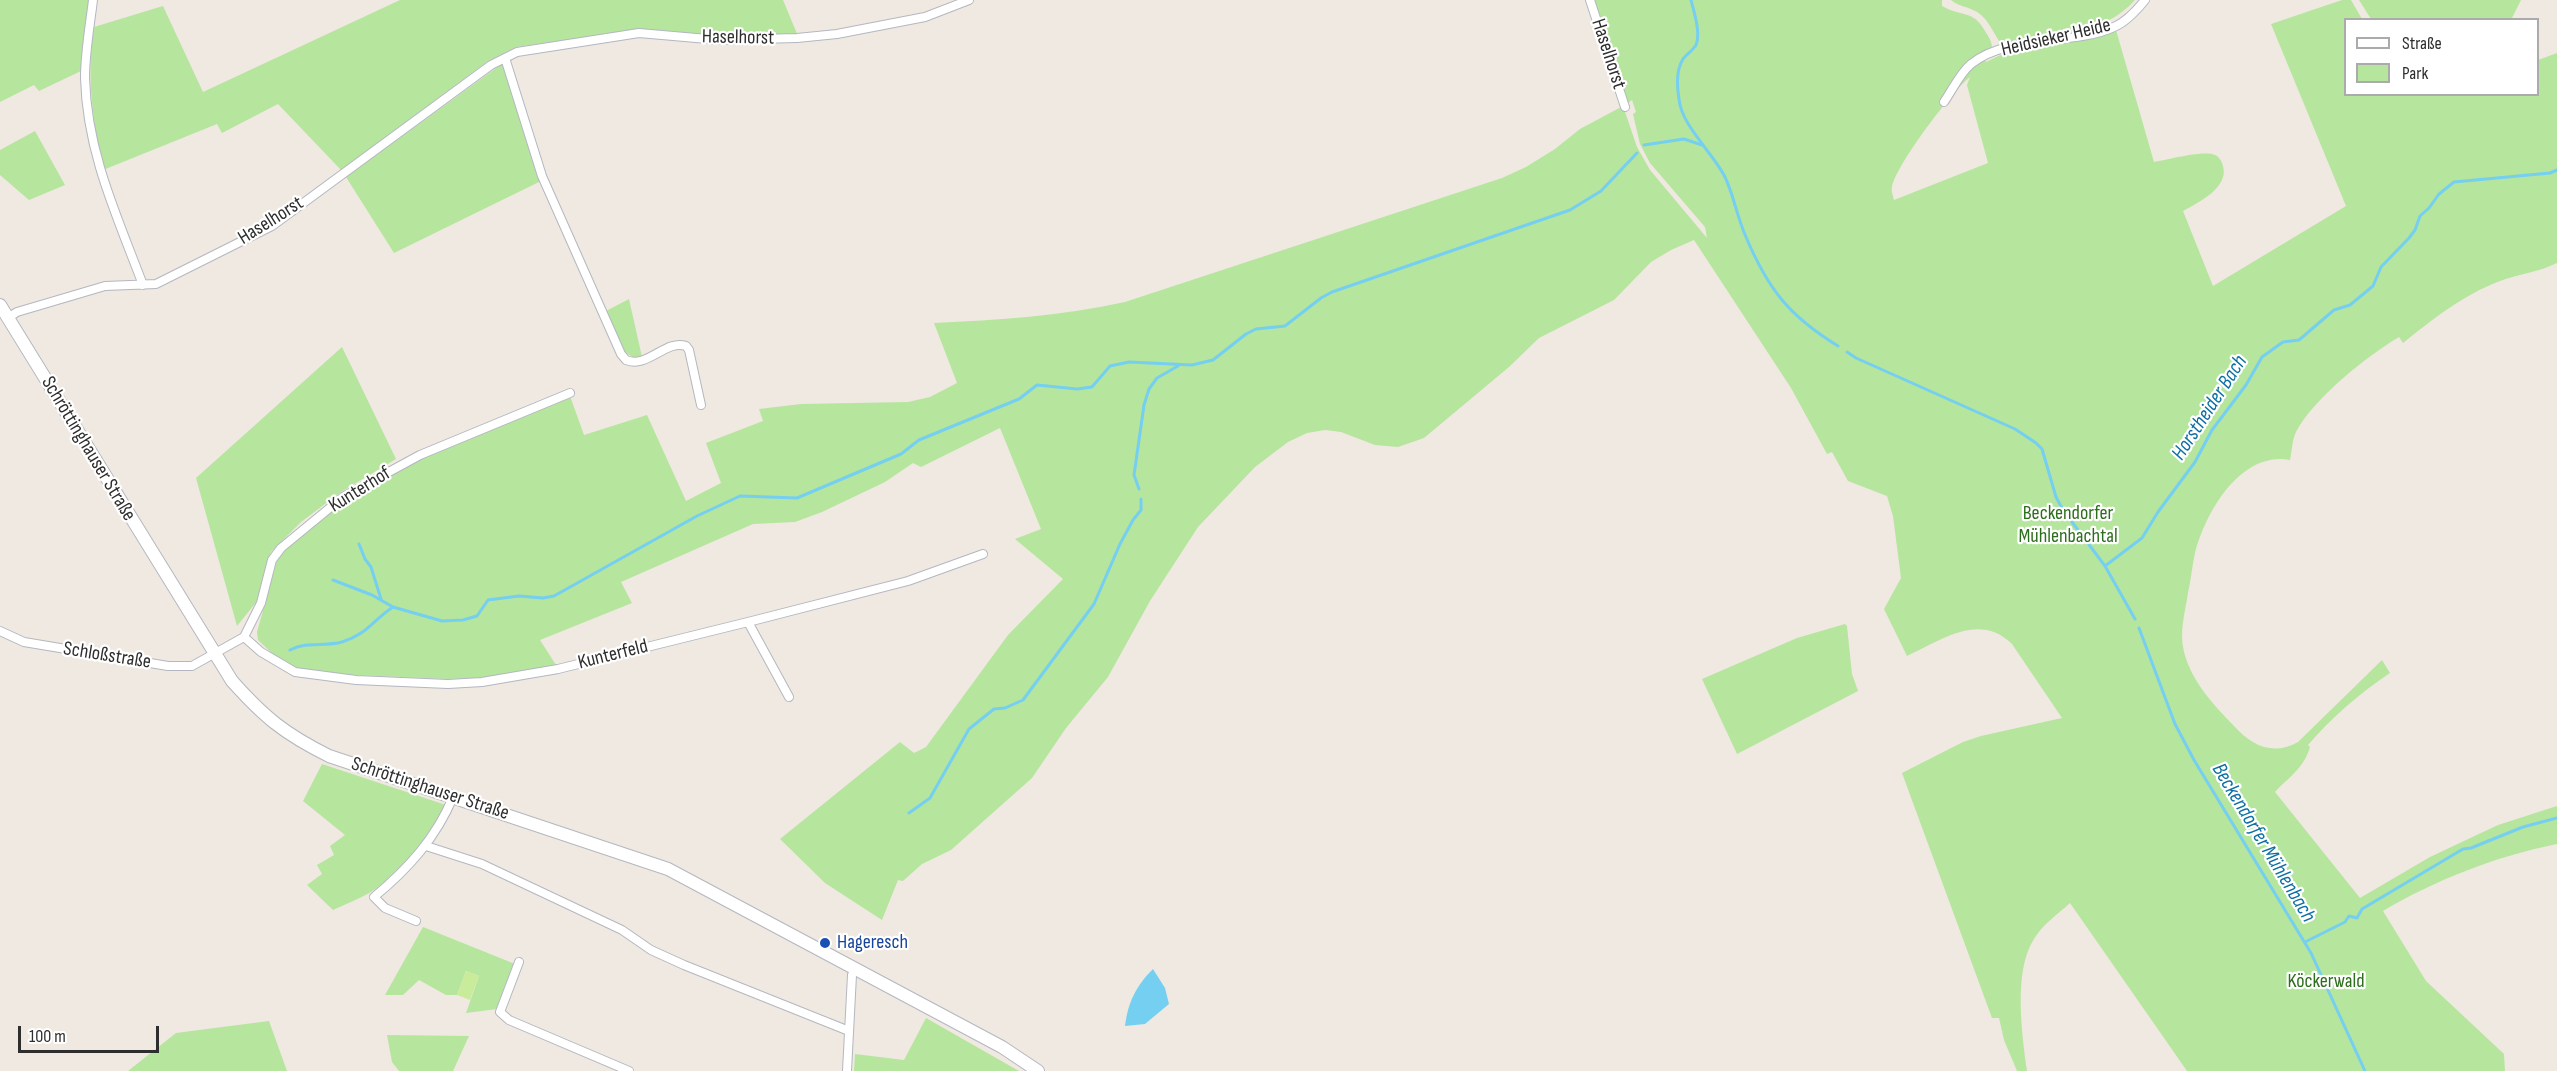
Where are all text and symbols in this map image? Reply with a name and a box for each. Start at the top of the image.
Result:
street label: Heidsieker Heide [1999,14,2113,62]
street label: Haselhorst [1585,16,1631,92]
legend [2344,18,2539,96]
street label: Haselhorst [702,25,774,51]
text: Straße [2402,33,2442,54]
text: Park [2402,63,2428,84]
street label: Haselhorst [234,192,308,250]
water label: Horstheider Bach [2167,351,2253,465]
street label: Schröttinghauser Straße [35,372,141,526]
street label: Kunterhof [325,462,395,518]
park label: Beckendorfer Mühlenbachtal [2018,502,2118,549]
street label: Kunterfeld [576,635,650,675]
street label: Schloßstraße [61,637,153,675]
street label: Schröttinghauser Straße [348,752,512,826]
water label: Beckendorfer Mühlenbach [2206,759,2320,927]
place label: Hageresch [837,931,908,955]
marker: Hageresch [818,936,832,950]
park label: Köckerwald [2287,970,2365,994]
scale bar [21,1014,162,1052]
text: 100 m [29,1026,66,1047]

